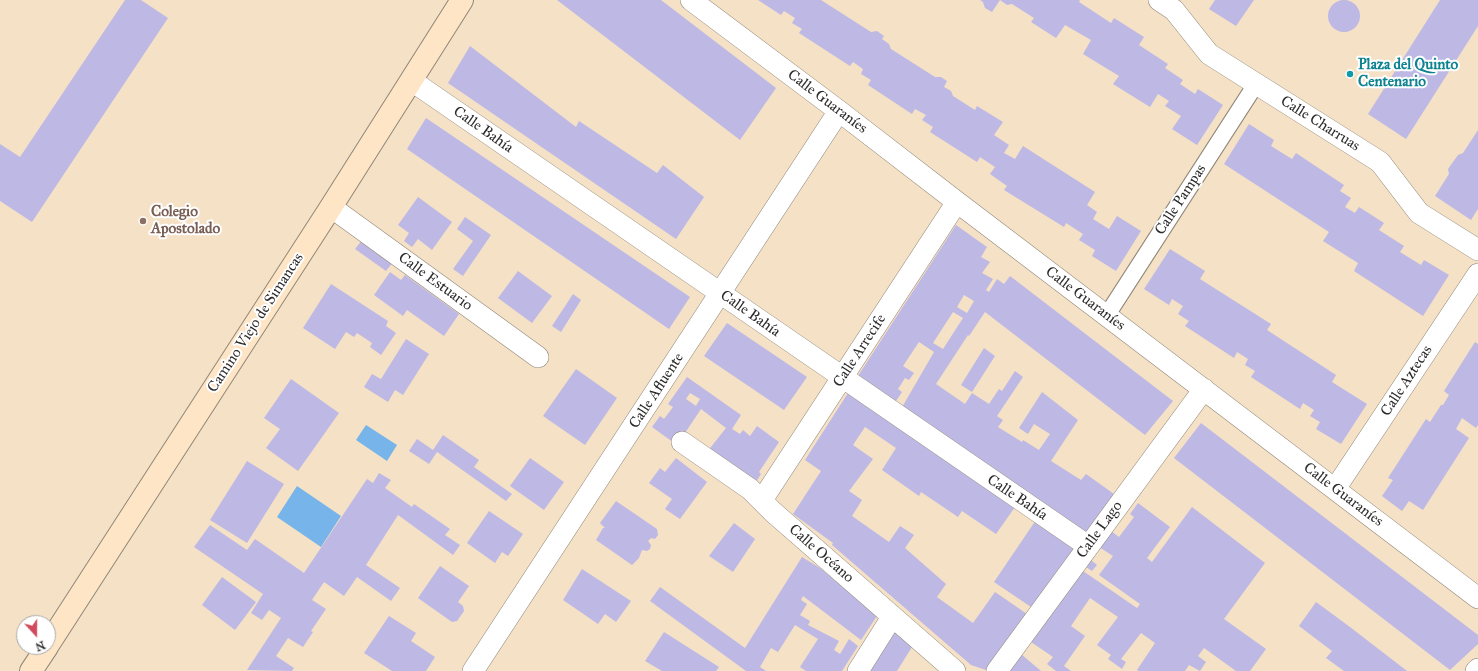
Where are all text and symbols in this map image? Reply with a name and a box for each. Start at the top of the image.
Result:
place label: Plaza del Quinto Centenario [1358,56,1458,91]
street label: Calle Guaraníes [784,66,870,138]
marker: Plaza del Quinto Centenario [1345,69,1355,79]
street label: Calle Charruas [1277,92,1363,156]
street label: Calle Bahía [450,103,516,157]
street label: Calle Pampas [1151,161,1211,239]
place label: Colegio Apostolado [151,203,220,238]
marker: Colegio Apostolado [138,216,148,226]
street label: Calle Estuario [394,249,476,315]
street label: Camino Viejo de Simancas [204,250,308,396]
street label: Calle Guaraníes [1042,263,1128,335]
street label: Calle Bahía [717,287,783,341]
street label: Calle Arrecife [830,311,890,391]
street label: Calle Aztecas [1377,342,1437,420]
street label: Calle Afluente [626,350,688,432]
street label: Calle Guaraníes [1300,459,1386,531]
street label: Calle Bahía [983,471,1051,525]
street label: Calle Lago [1073,498,1127,562]
street label: Calle Océano [785,521,857,587]
north arrow [16,615,56,655]
text: N [33,638,47,653]

